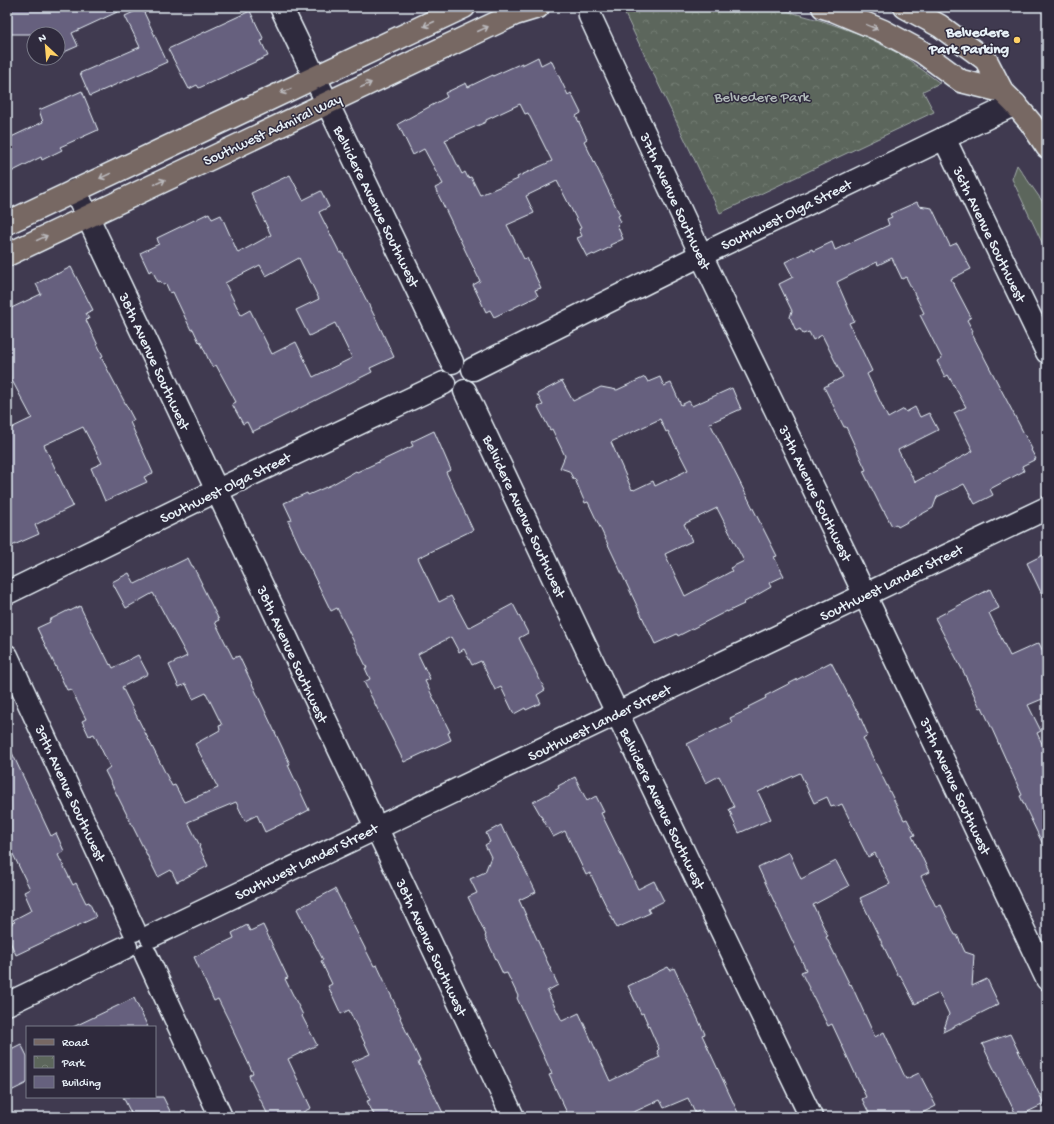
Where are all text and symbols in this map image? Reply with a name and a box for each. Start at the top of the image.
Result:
one-way arrow [423,21,435,28]
one-way arrow [866,23,878,31]
place label: Belvedere Park Parking [928,24,1010,59]
one-way arrow [477,25,489,32]
north arrow [26,26,66,66]
text: N [37,32,48,46]
marker: Belvedere Park Parking [1012,35,1022,45]
one-way arrow [359,81,371,88]
one-way arrow [280,88,292,95]
park label: Belvedere Park [714,89,811,107]
street label: Southwest Admiral Way [201,90,346,171]
street label: Belvidere Avenue Southwest [328,122,423,292]
street label: 37th Avenue Southwest [634,130,715,275]
street label: 36th Avenue Southwest [947,163,1030,307]
one-way arrow [99,173,111,180]
street label: Southwest Olga Street [719,175,857,255]
one-way arrow [153,178,165,185]
one-way arrow [36,234,48,241]
street label: 38th Avenue Southwest [113,289,194,435]
street label: 37th Avenue Southwest [773,422,856,566]
street label: Belvidere Avenue Southwest [477,432,570,603]
street label: Southwest Olga Street [158,448,296,528]
street label: Southwest Lander Street [817,541,968,626]
street label: 38th Avenue Southwest [251,582,332,728]
street label: Southwest Lander Street [525,681,676,766]
street label: 37th Avenue Southwest [914,715,995,860]
street label: 39th Avenue Southwest [29,722,110,867]
street label: Belvidere Avenue Southwest [614,724,709,894]
street label: Southwest Lander Street [232,820,383,905]
street label: 38th Avenue Southwest [390,875,471,1021]
legend [26,1026,156,1098]
text: Road [62,1037,89,1051]
text: Park [61,1057,87,1071]
text: Building [61,1077,101,1091]

